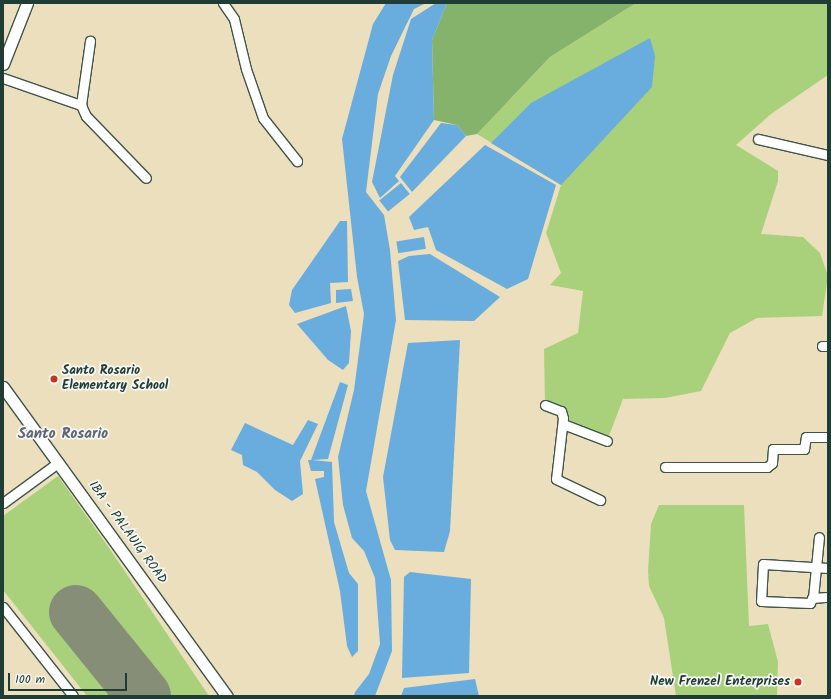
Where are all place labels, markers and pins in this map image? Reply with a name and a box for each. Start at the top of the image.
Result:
place label: Santo Rosario Elementary School [62,364,168,395]
marker: Santo Rosario Elementary School [49,374,59,384]
place label: New Frenzel Enterprises [650,674,790,690]
marker: New Frenzel Enterprises [793,677,803,687]

